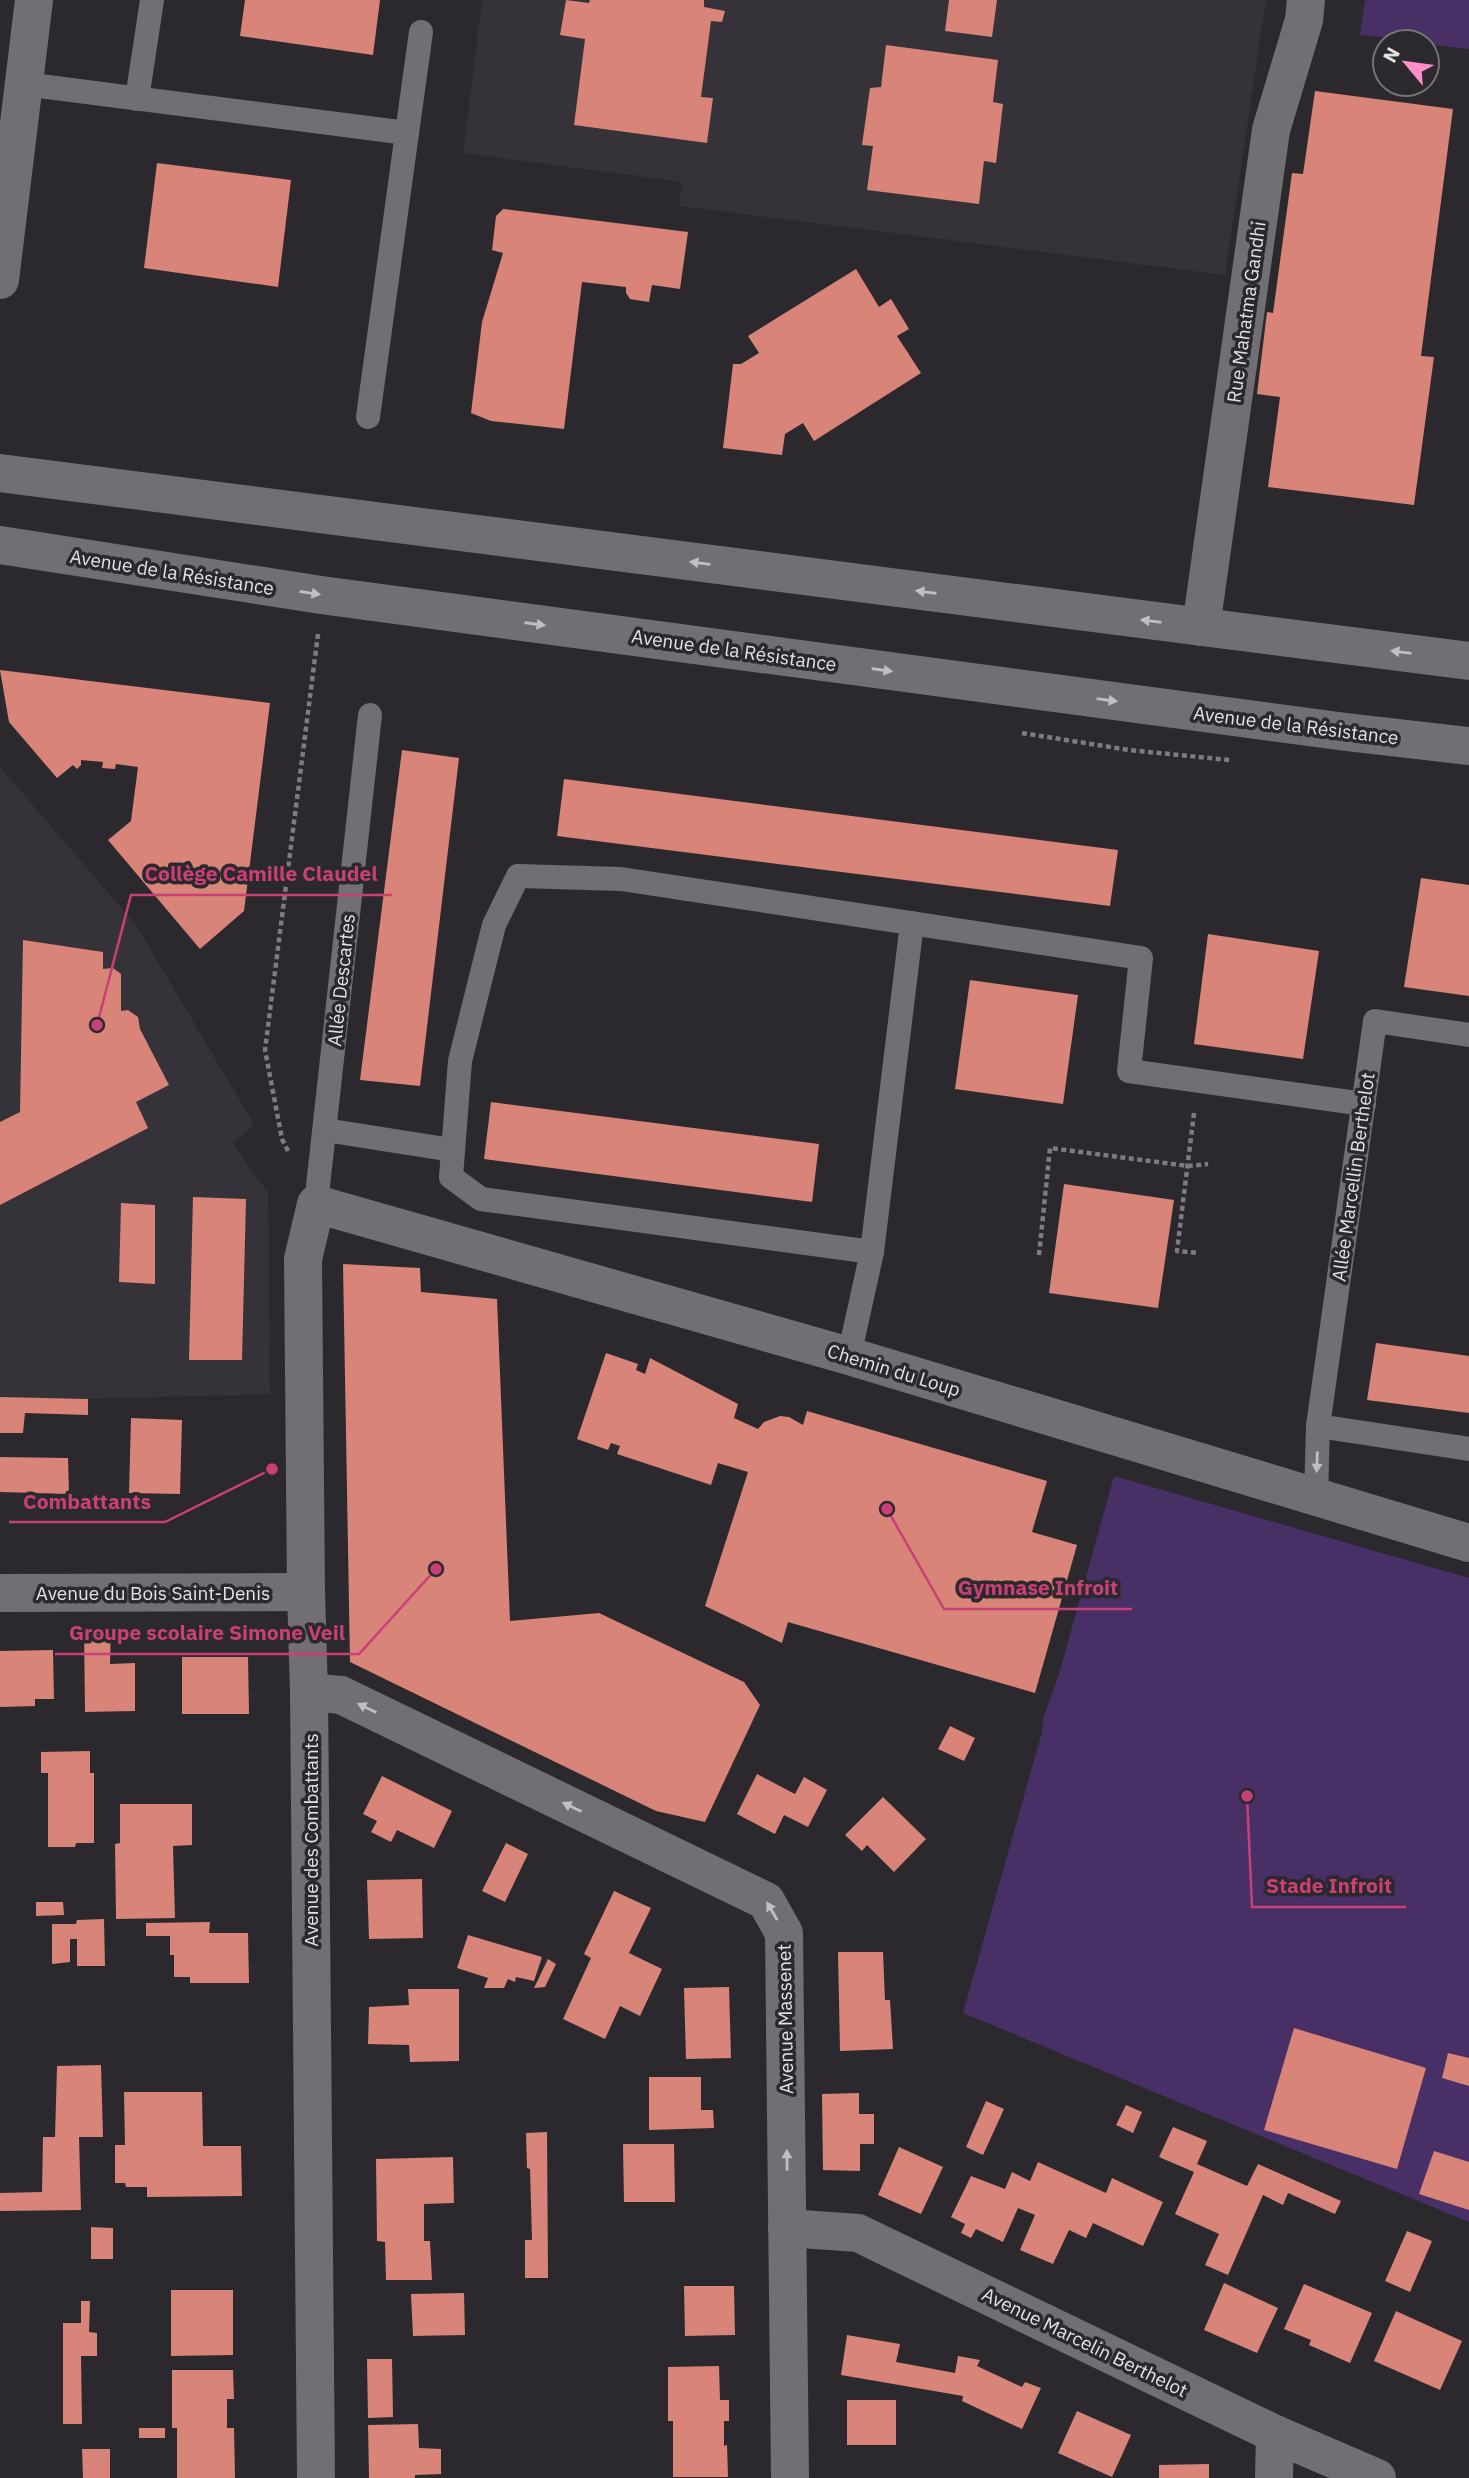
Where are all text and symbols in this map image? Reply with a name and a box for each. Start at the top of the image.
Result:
north arrow [1371,28,1441,98]
text: N [1377,43,1405,67]
street label: Rue Mahatma Gandhi [1221,220,1271,404]
street label: Avenue de la Résistance [68,544,276,600]
one-way arrow [689,557,711,568]
one-way arrow [914,586,936,597]
one-way arrow [299,588,321,599]
one-way arrow [1140,615,1162,626]
one-way arrow [524,618,546,629]
street label: Avenue de la Résistance [630,624,838,676]
one-way arrow [1390,647,1412,658]
one-way arrow [871,665,893,676]
one-way arrow [1097,695,1119,706]
street label: Avenue de la Résistance [1192,701,1400,749]
callout: Collège Camille Claudel [131,853,392,895]
text: Collège Camille Claudel [144,859,378,887]
street label: Allée Descartes [322,912,360,1048]
street label: Allée Marcellin Berthelot [1326,1071,1380,1283]
street label: Chemin du Loup [825,1338,963,1402]
one-way arrow [1311,1451,1322,1473]
callout: Combattants [9,1480,165,1522]
text: Combattants [23,1487,151,1515]
callout: Gymnase Infroit [944,1567,1132,1609]
text: Gymnase Infroit [958,1573,1118,1601]
street label: Avenue du Bois Saint-Denis [36,1581,270,1605]
callout: Groupe scolaire Simone Veil [55,1612,359,1654]
text: Groupe scolaire Simone Veil [69,1618,345,1646]
one-way arrow [357,1702,377,1714]
street label: Avenue des Combattants [299,1733,323,1947]
one-way arrow [562,1801,582,1813]
callout: Stade Infroit [1252,1865,1406,1907]
text: Stade Infroit [1266,1871,1392,1899]
one-way arrow [766,1902,778,1921]
street label: Avenue Massenet [772,1944,798,2094]
one-way arrow [781,2149,792,2171]
street label: Avenue Marcelin Berthelot [978,2282,1192,2402]

